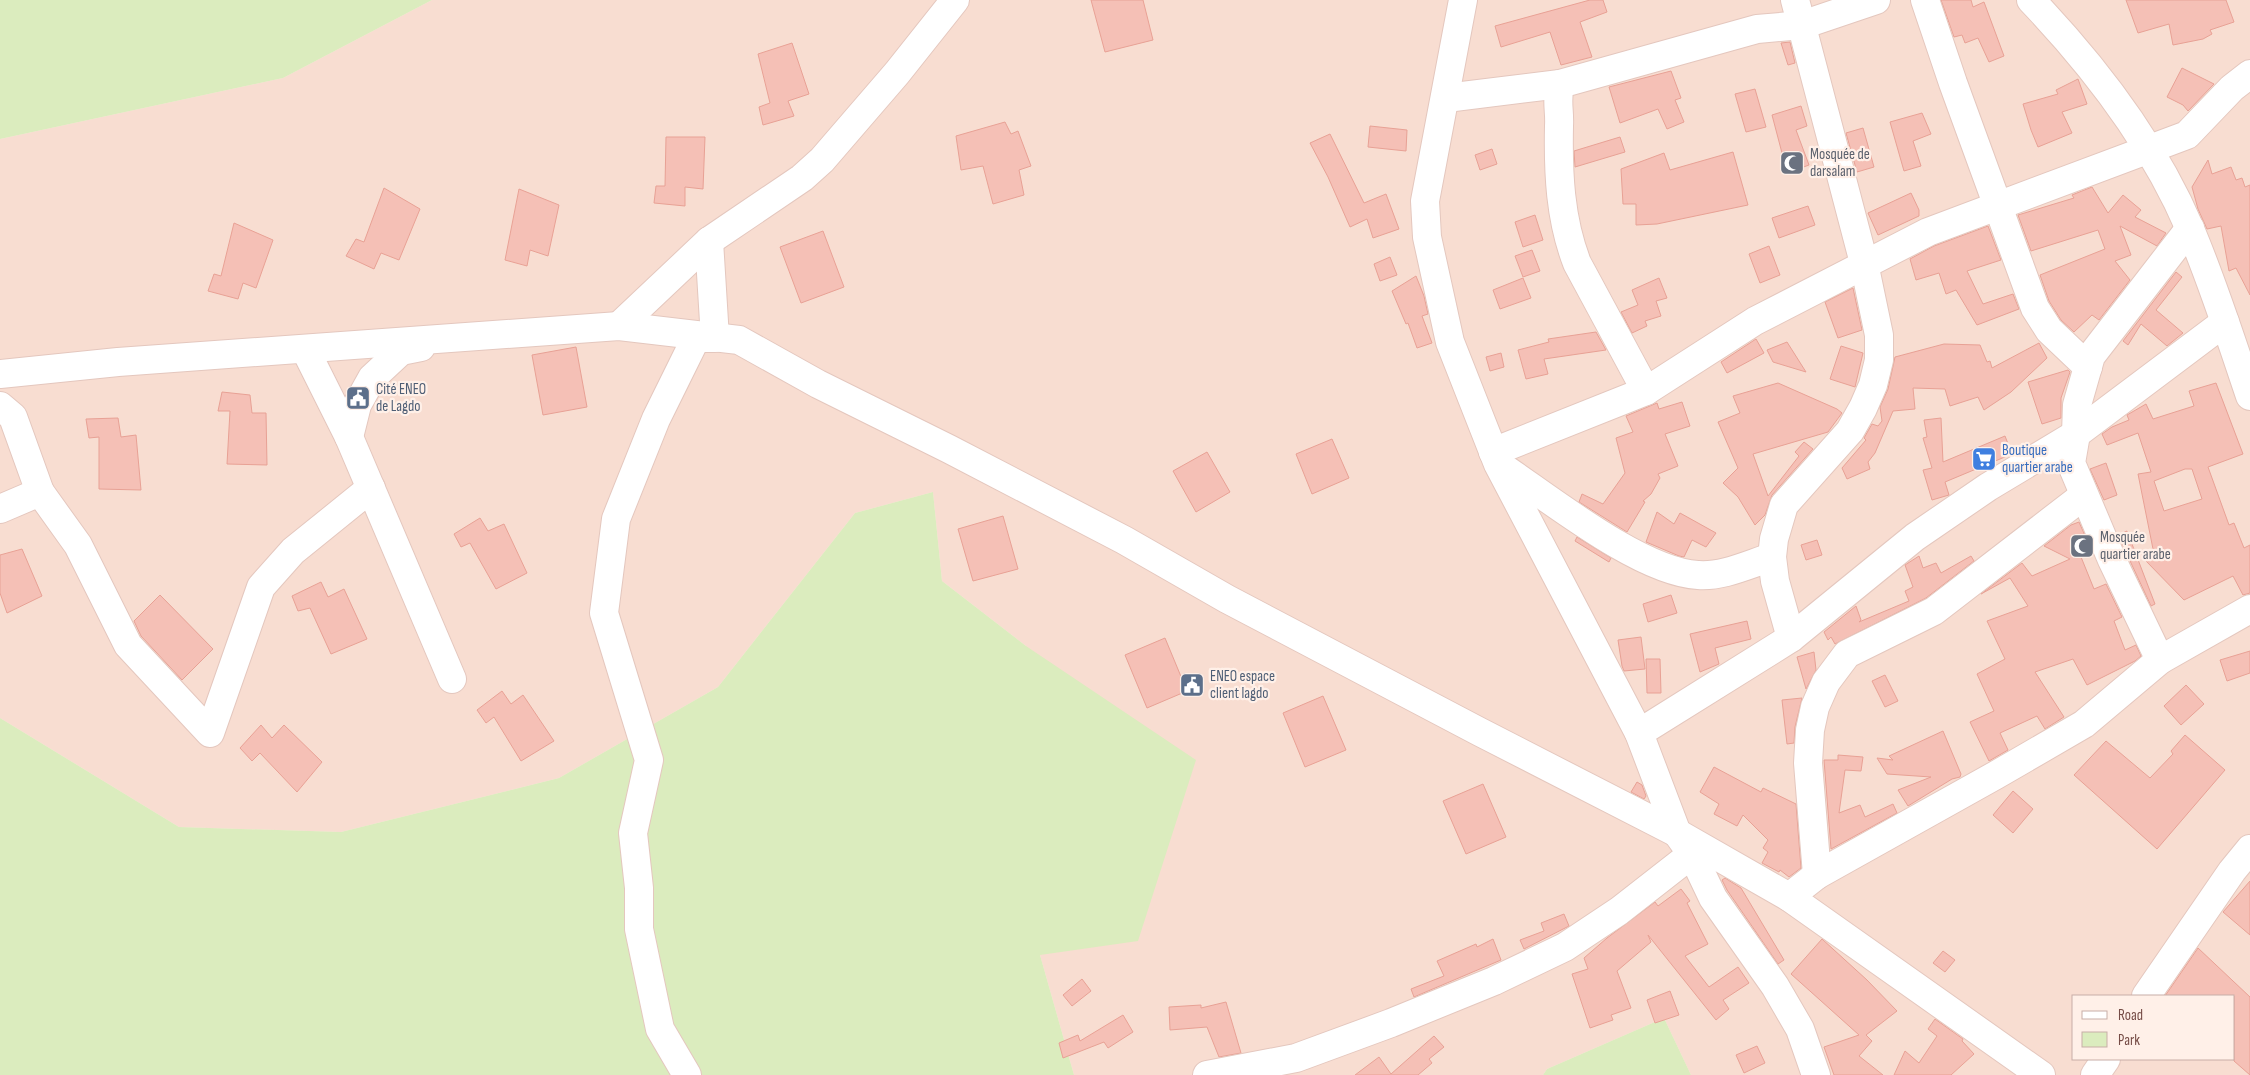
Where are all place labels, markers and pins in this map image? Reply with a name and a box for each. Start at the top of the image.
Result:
place label: Mosquée de darsalam [1810,145,1870,181]
mosque icon: Mosquée de darsalam [1779,150,1805,176]
place label: Cité ENEO de Lagdo [376,380,426,416]
public building icon: Cité ENEO de Lagdo [345,385,371,411]
place label: Boutique quartier arabe [2002,441,2073,477]
supermarket icon: Boutique quartier arabe [1971,446,1997,472]
place label: Mosquée quartier arabe [2100,528,2171,564]
mosque icon: Mosquée quartier arabe [2069,533,2095,559]
place label: ENEO espace client lagdo [1210,667,1275,703]
public building icon: ENEO espace client lagdo [1179,672,1205,698]

